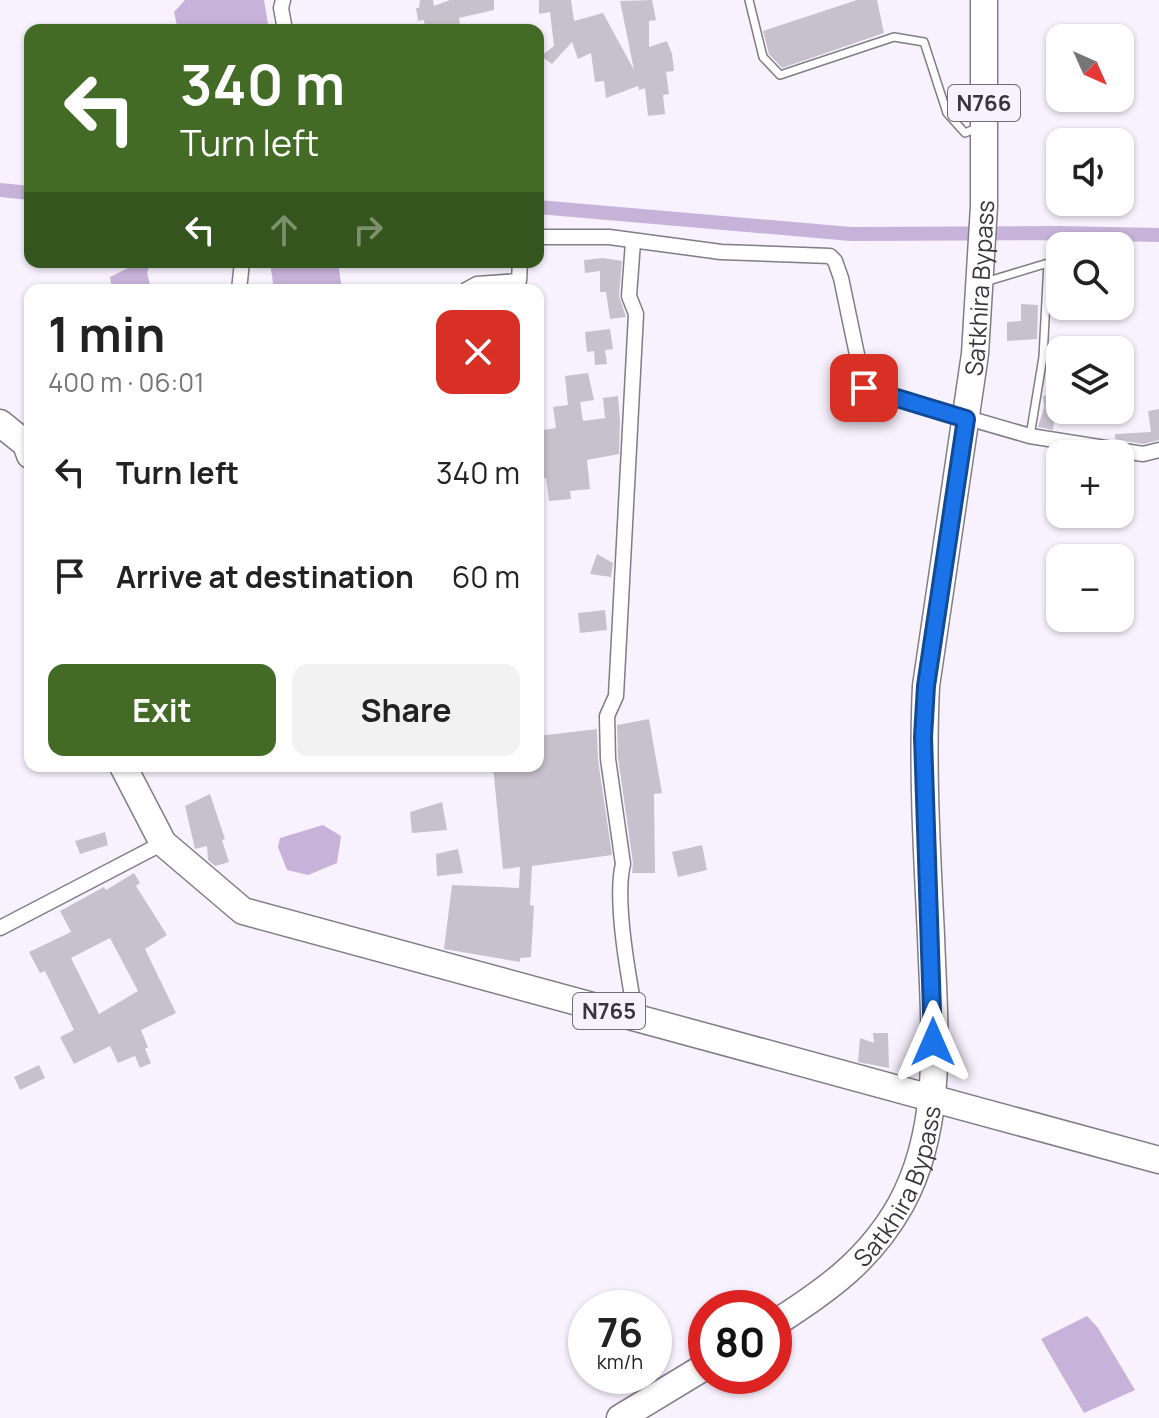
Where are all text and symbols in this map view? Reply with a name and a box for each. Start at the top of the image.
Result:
north arrow [1046,24,1134,112]
map controls [1046,24,1134,632]
text: 340 m [180,45,345,122]
icon: left [48,56,152,160]
road number: N766 [948,85,1020,121]
text: Turn left [180,118,319,167]
button: sound [1046,128,1134,216]
street label: Satkhira Bypass [955,199,1001,378]
icon: left [178,208,222,252]
icon: ahead [262,208,306,252]
icon: right [346,208,390,252]
button: search [1046,232,1134,320]
text: 1 min [48,301,165,366]
button: close [436,310,520,394]
button: layers [1046,336,1134,424]
pin [830,354,898,422]
text: 400 m · 06:01 [48,364,204,400]
icon: arrive [842,366,886,410]
button: + [1046,440,1134,528]
icon: left [48,450,92,494]
text: Turn left [116,452,239,493]
text: 340 m [436,452,520,493]
button: − [1046,544,1134,632]
icon: arrive [48,554,92,598]
text: Arrive at destination [116,556,414,597]
text: 60 m [452,556,520,597]
button: Exit [48,664,276,756]
button: Share [292,664,520,756]
road number: N765 [573,993,645,1029]
position arrow [891,1000,975,1084]
street label: Satkhira Bypass [845,1103,947,1273]
speed limit sign: 80 [688,1290,792,1394]
text: 76 [597,1304,643,1359]
text: km/h [597,1348,643,1375]

